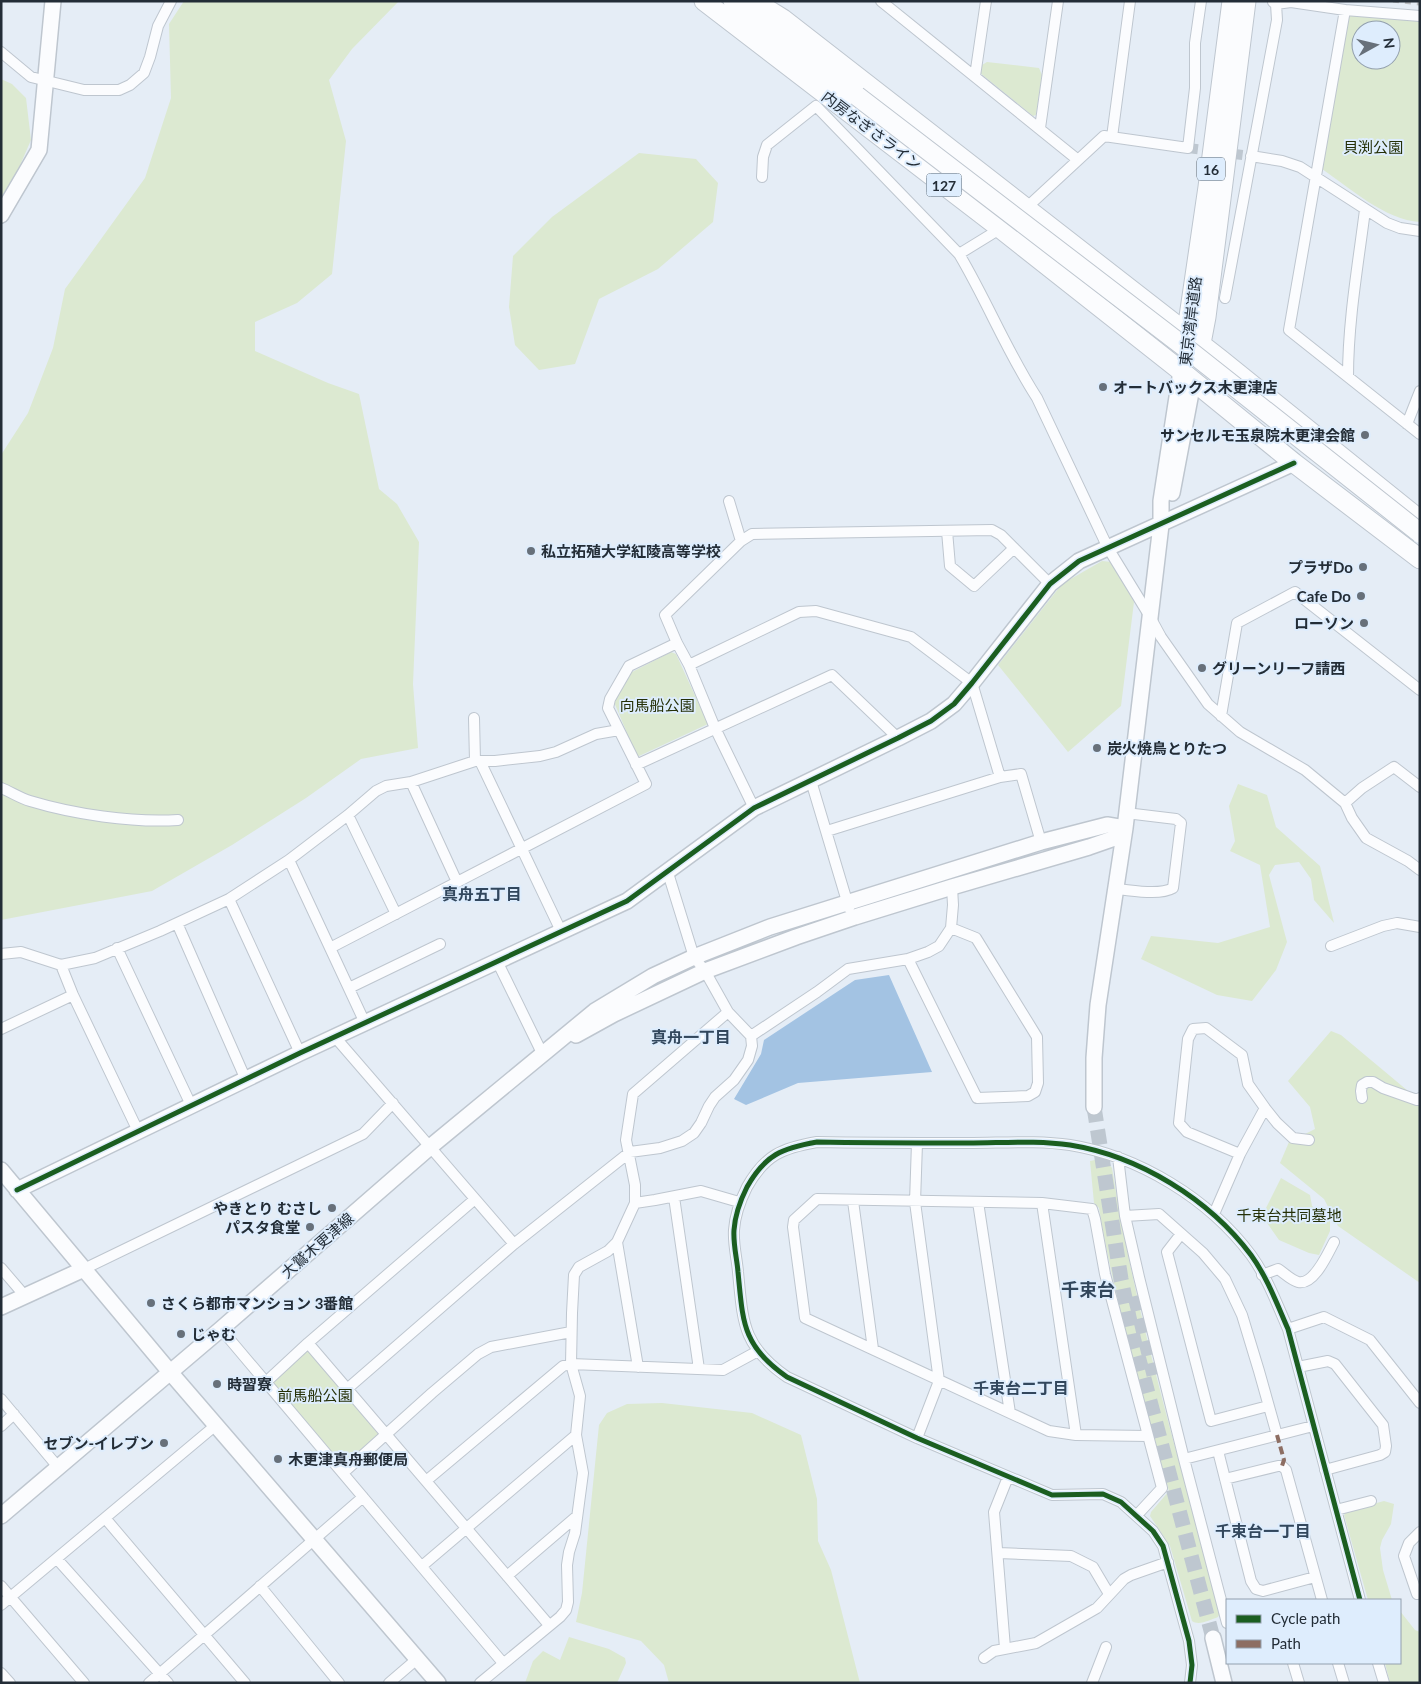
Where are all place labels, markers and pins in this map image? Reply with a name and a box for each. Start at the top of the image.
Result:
place label: オートバックス木更津店 [1113,378,1278,396]
marker: オートバックス木更津店 [1097,381,1109,393]
place label: サンセルモ玉泉院木更津会館 [1160,426,1355,444]
marker: サンセルモ玉泉院木更津会館 [1359,429,1371,441]
place label: 私立拓殖大学紅陵高等学校 [541,542,721,560]
marker: 私立拓殖大学紅陵高等学校 [525,545,537,557]
place label: プラザDo [1288,558,1353,576]
marker: プラザDo [1357,561,1369,573]
place label: Cafe Do [1297,587,1351,605]
marker: Cafe Do [1355,590,1367,602]
place label: ローソン [1294,614,1354,632]
marker: ローソン [1358,617,1370,629]
place label: グリーンリーフ請西 [1212,659,1345,677]
marker: グリーンリーフ請西 [1196,662,1208,674]
place label: 炭火焼鳥とりたつ [1107,739,1227,757]
marker: 炭火焼鳥とりたつ [1091,742,1103,754]
place label: やきとり むさし [213,1199,322,1217]
marker: やきとり むさし [326,1202,338,1214]
place label: パスタ食堂 [225,1218,300,1236]
marker: パスタ食堂 [304,1221,316,1233]
place label: さくら都市マンション 3番館 [161,1294,353,1312]
marker: さくら都市マンション 3番館 [145,1297,157,1309]
place label: じゃむ [191,1325,236,1343]
marker: じゃむ [175,1328,187,1340]
place label: 時習寮 [227,1375,272,1393]
marker: 時習寮 [211,1378,223,1390]
place label: セブン-イレブン [43,1434,154,1452]
marker: セブン-イレブン [158,1437,170,1449]
place label: 木更津真舟郵便局 [288,1450,408,1468]
marker: 木更津真舟郵便局 [272,1453,284,1465]

